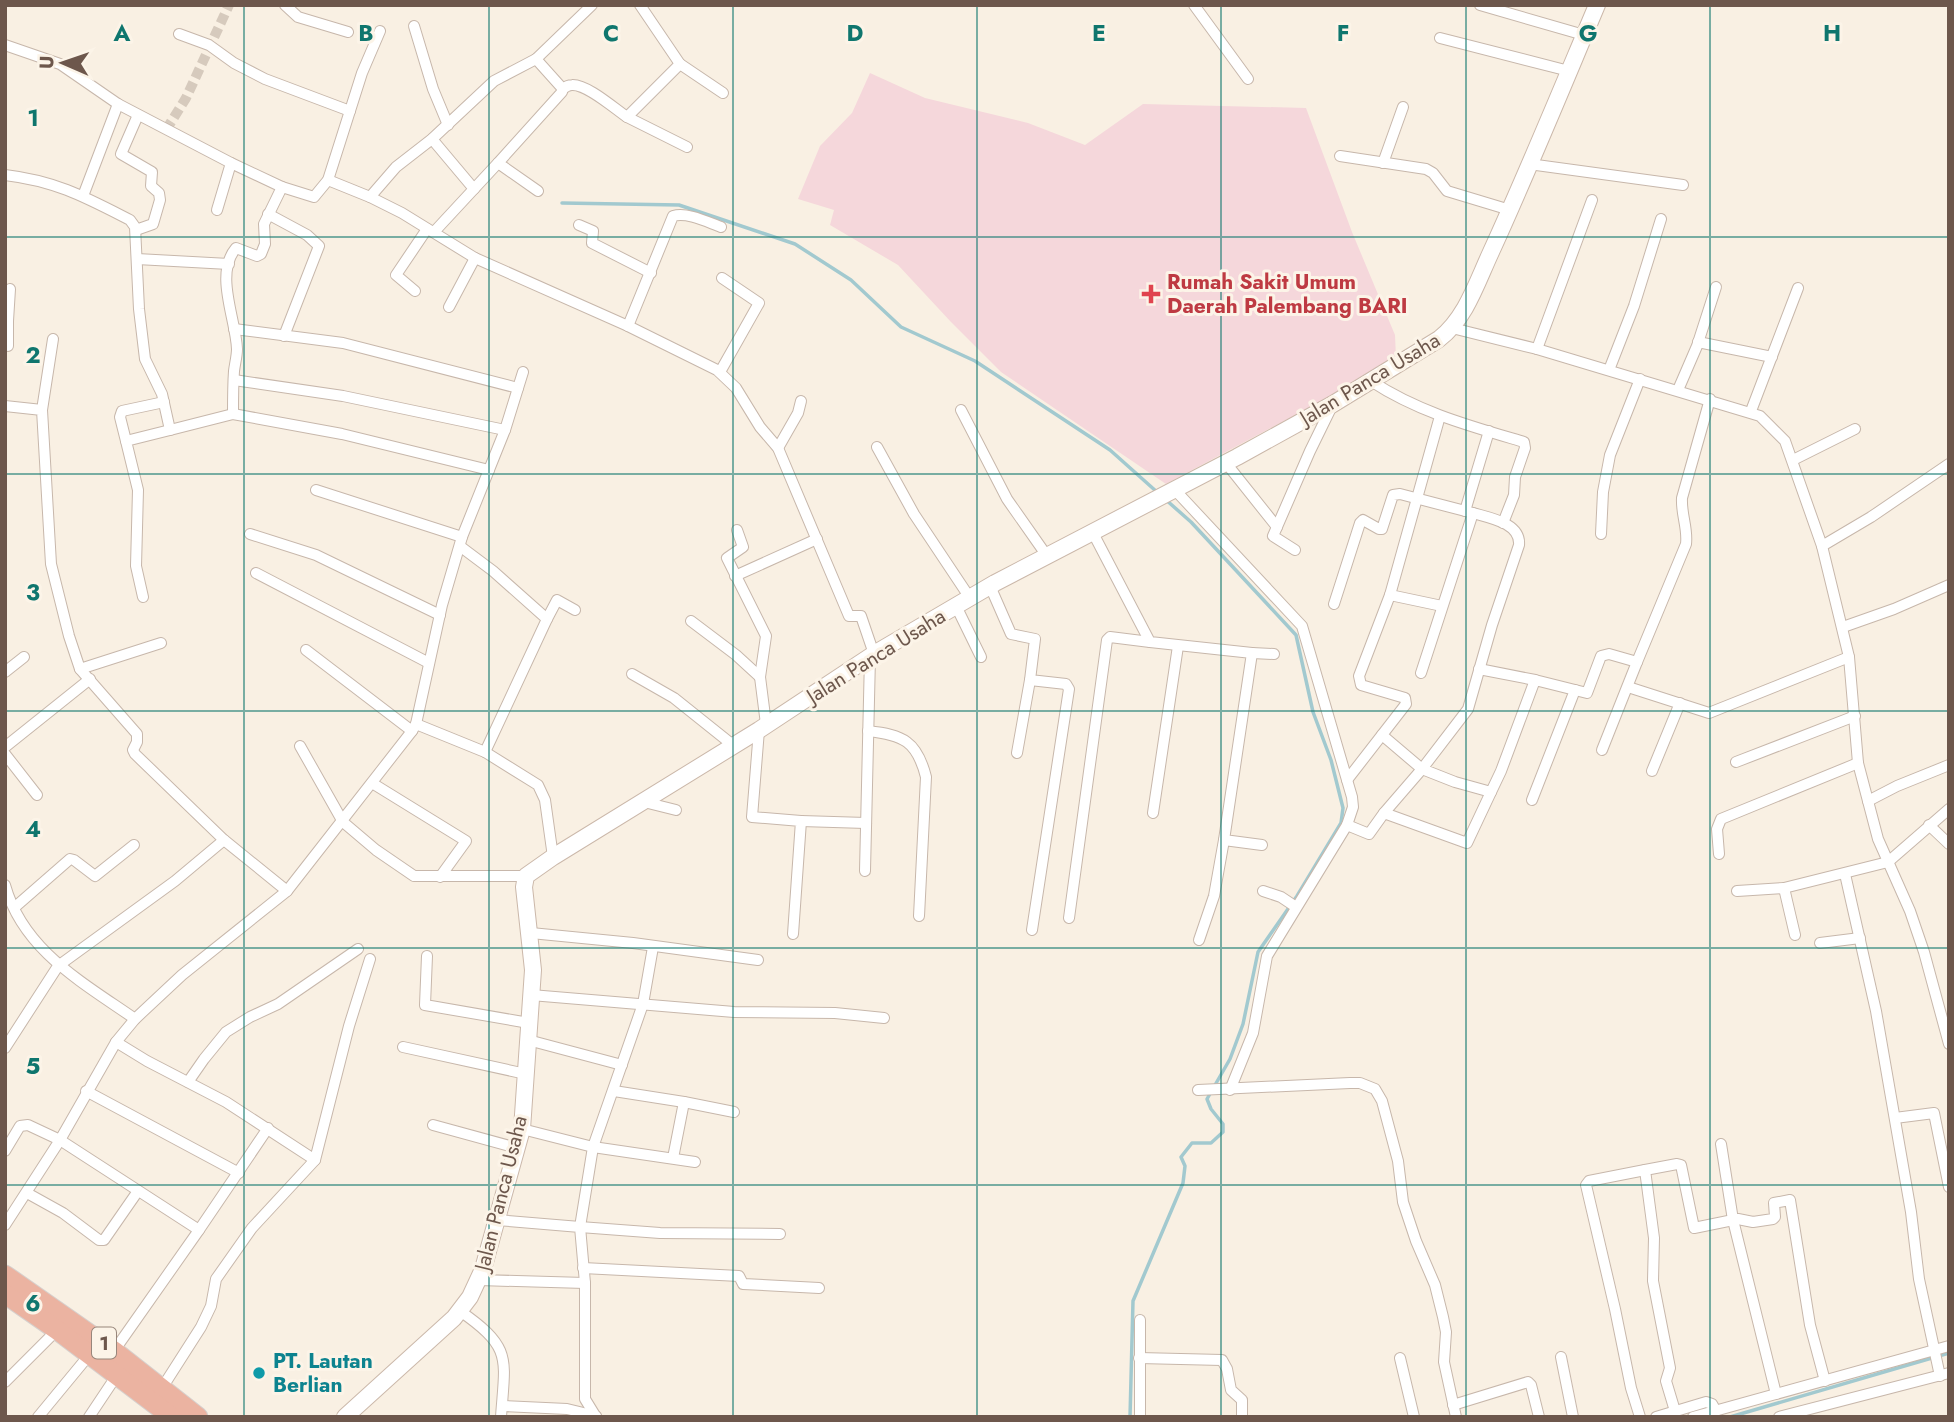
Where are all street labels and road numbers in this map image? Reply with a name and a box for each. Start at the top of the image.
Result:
street label: Jalan Panca Usaha [1292,325,1446,434]
street label: Jalan Panca Usaha [798,601,951,712]
street label: Jalan Panca Usaha [467,1112,535,1277]
road number: 1 [92,1328,116,1358]

